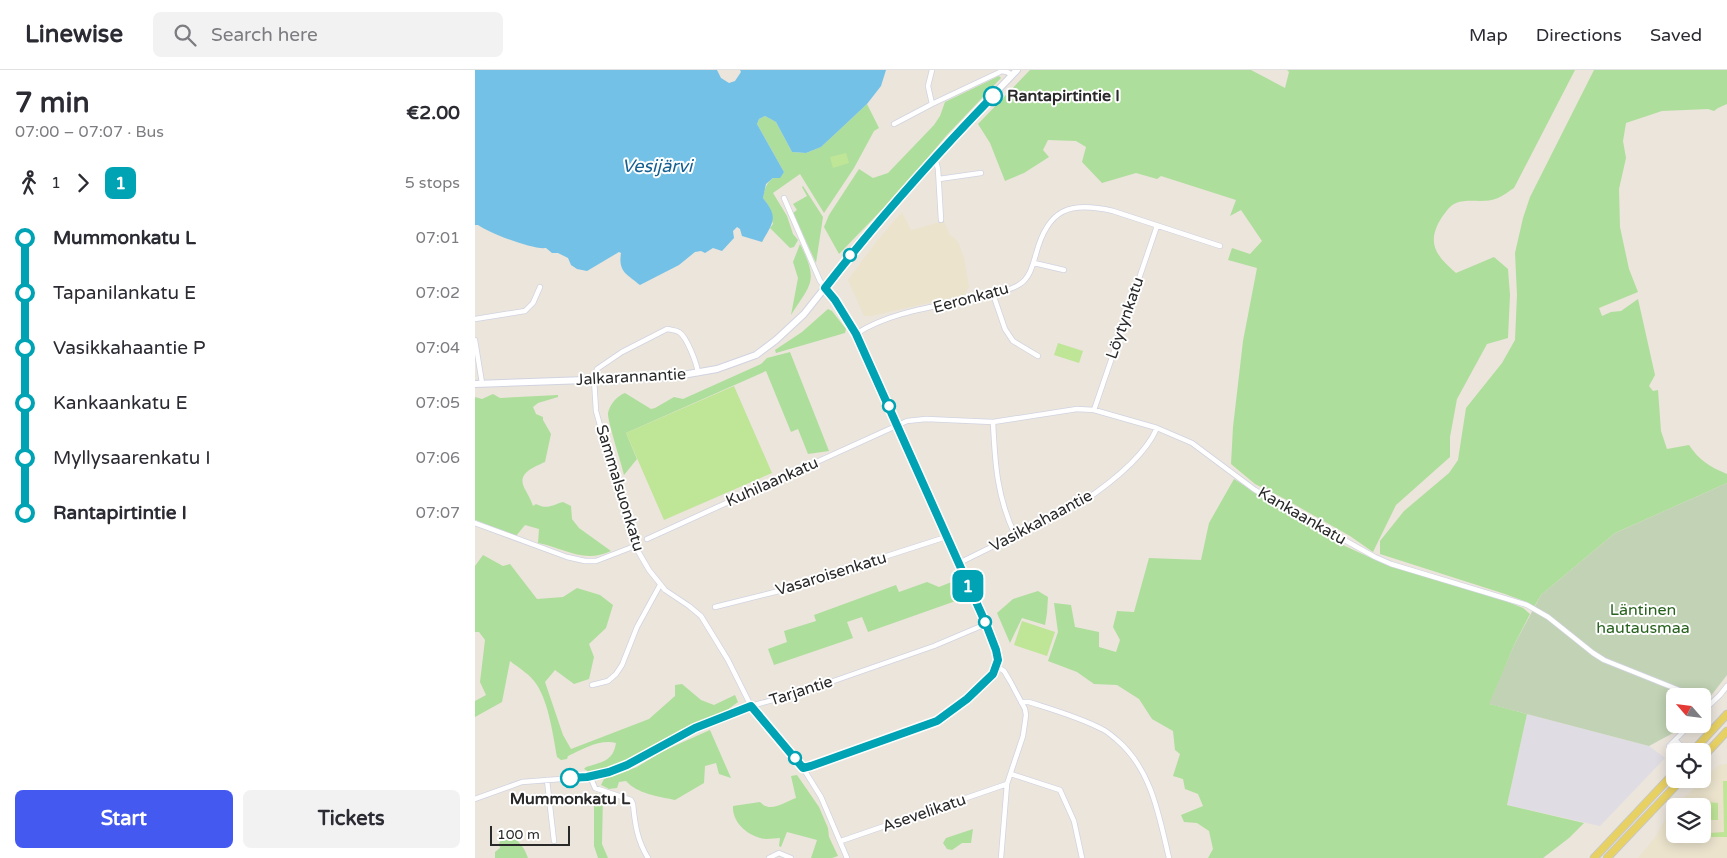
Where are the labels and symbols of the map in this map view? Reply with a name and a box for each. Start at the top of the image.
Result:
marker: Rantapirtintie I [983,86,1003,106]
place label: Rantapirtintie I [1007,86,1120,106]
water label: Vesijärvi [622,155,695,177]
unlabelled marker [843,248,857,262]
street label: Löytynkatu [1102,274,1148,362]
street label: Eeronkatu [931,278,1011,318]
street label: Jalkarannantie [575,364,687,390]
unlabelled marker [882,399,896,413]
street label: Sammalsuonkatu [591,422,649,554]
street label: Kuhilaankatu [723,453,821,511]
street label: Kankaankatu [1254,483,1350,549]
street label: Vasikkahaantie [986,486,1096,556]
street label: Vasaroisenkatu [773,548,889,600]
line badge: 1 [952,570,984,602]
park label: Läntinen hautausmaa [1596,600,1690,638]
unlabelled marker [978,615,992,629]
street label: Tarjantie [767,671,835,711]
north arrow [1666,688,1711,732]
unlabelled marker [788,751,802,765]
marker: Mummonkatu L [560,768,580,788]
place label: Mummonkatu L [510,789,631,809]
street label: Asevelikatu [880,789,968,837]
scale bar [490,823,570,846]

